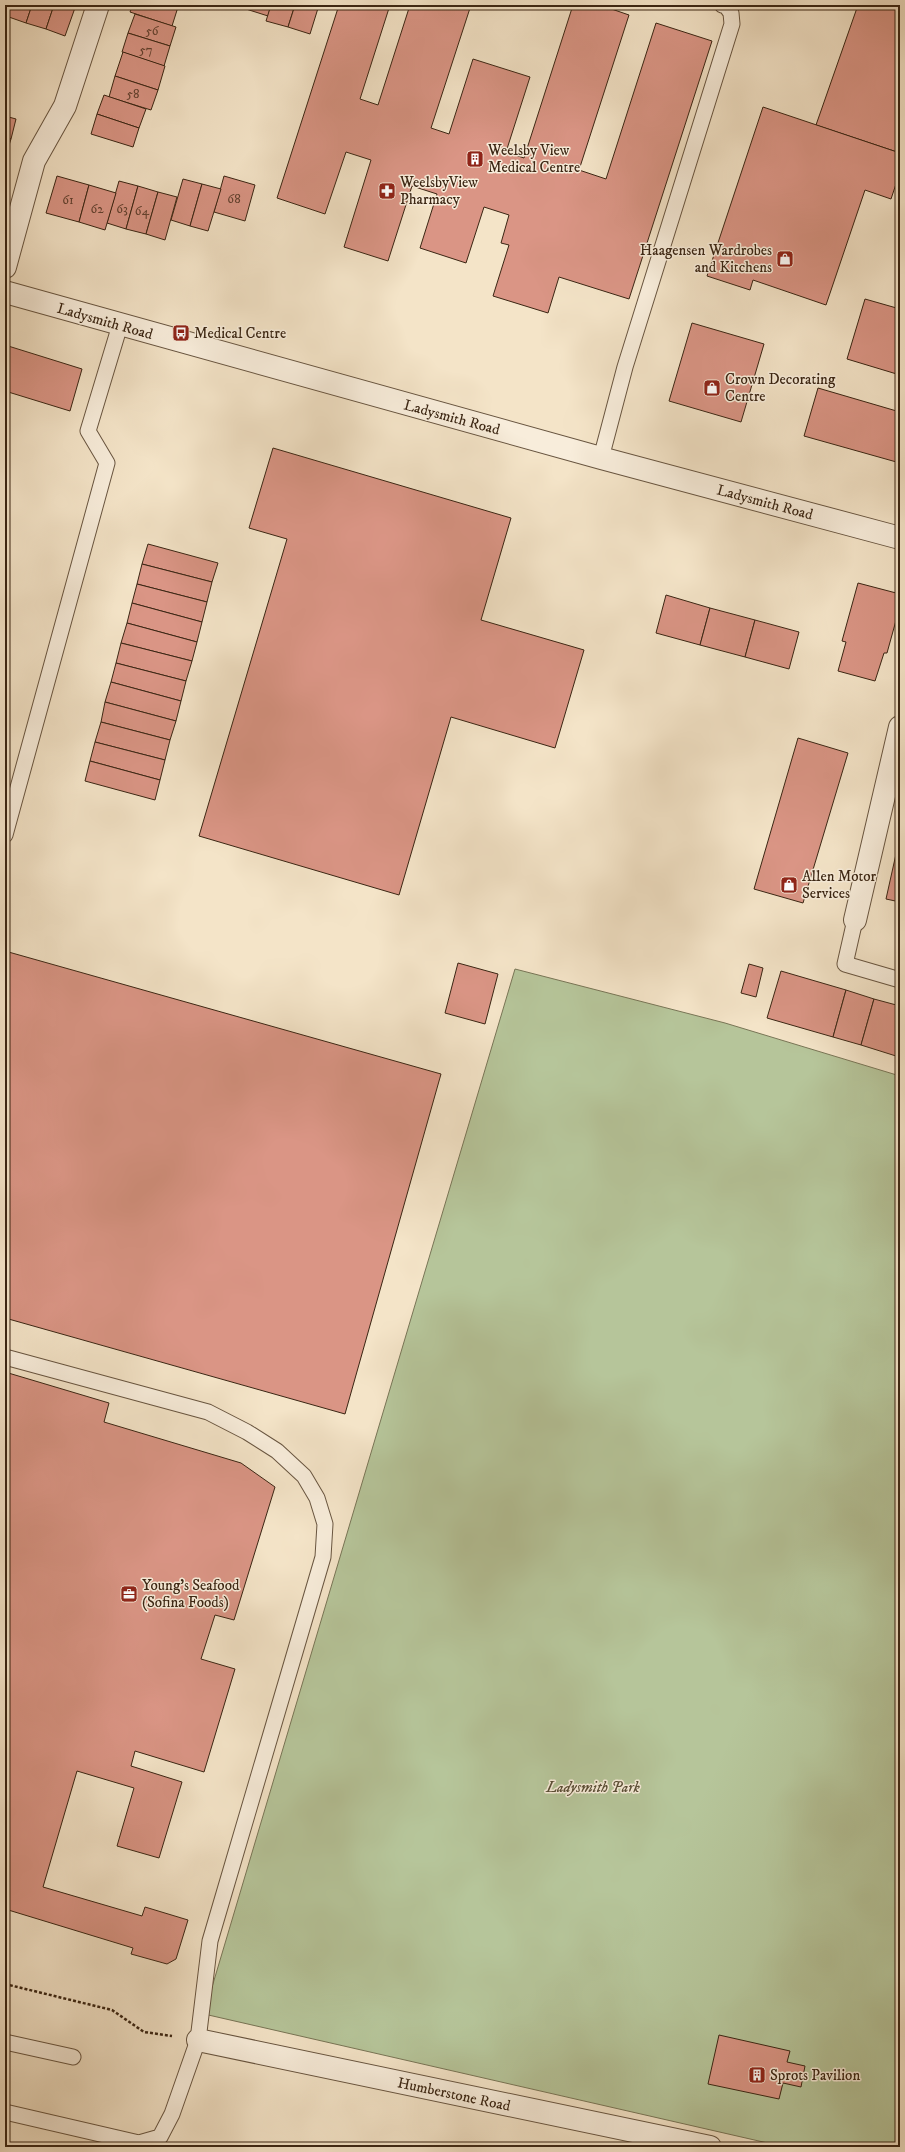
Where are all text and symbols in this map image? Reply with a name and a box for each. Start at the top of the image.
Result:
house number: 56 [145,23,160,39]
house number: 57 [139,42,153,58]
house number: 58 [127,86,139,102]
place label: Weelsby View Medical Centre [487,141,580,177]
building icon: Weelsby View Medical Centre [465,149,485,169]
place label: WeelsbyView Pharmacy [399,173,478,209]
pharmacy icon: WeelsbyView Pharmacy [377,181,397,201]
house number: 68 [227,191,241,207]
house number: 61 [62,192,74,208]
house number: 62 [90,201,104,217]
house number: 63 [116,201,128,217]
house number: 64 [135,203,150,219]
place label: Haagensen Wardrobes and Kitchens [640,241,772,277]
shop icon: Haagensen Wardrobes and Kitchens [775,249,795,269]
street label: Ladysmith Road [55,299,155,344]
bus stop icon: Medical Centre [171,323,191,343]
place label: Medical Centre [194,324,286,343]
place label: Crown Decorating Centre [725,370,836,406]
shop icon: Crown Decorating Centre [702,378,722,398]
street label: Ladysmith Road [402,396,503,440]
street label: Ladysmith Road [715,481,816,525]
place label: Allen Motor Services [802,867,877,903]
shop icon: Allen Motor Services [779,875,799,895]
place label: Young's Seafood (Sofina Foods) [142,1576,240,1612]
office icon: Young's Seafood (Sofina Foods) [119,1584,139,1604]
park label: Ladysmith Park [545,1778,641,1797]
building icon: Sprots Pavilion [747,2065,767,2085]
place label: Sprots Pavilion [770,2066,860,2085]
street label: Humberstone Road [396,2073,513,2116]

